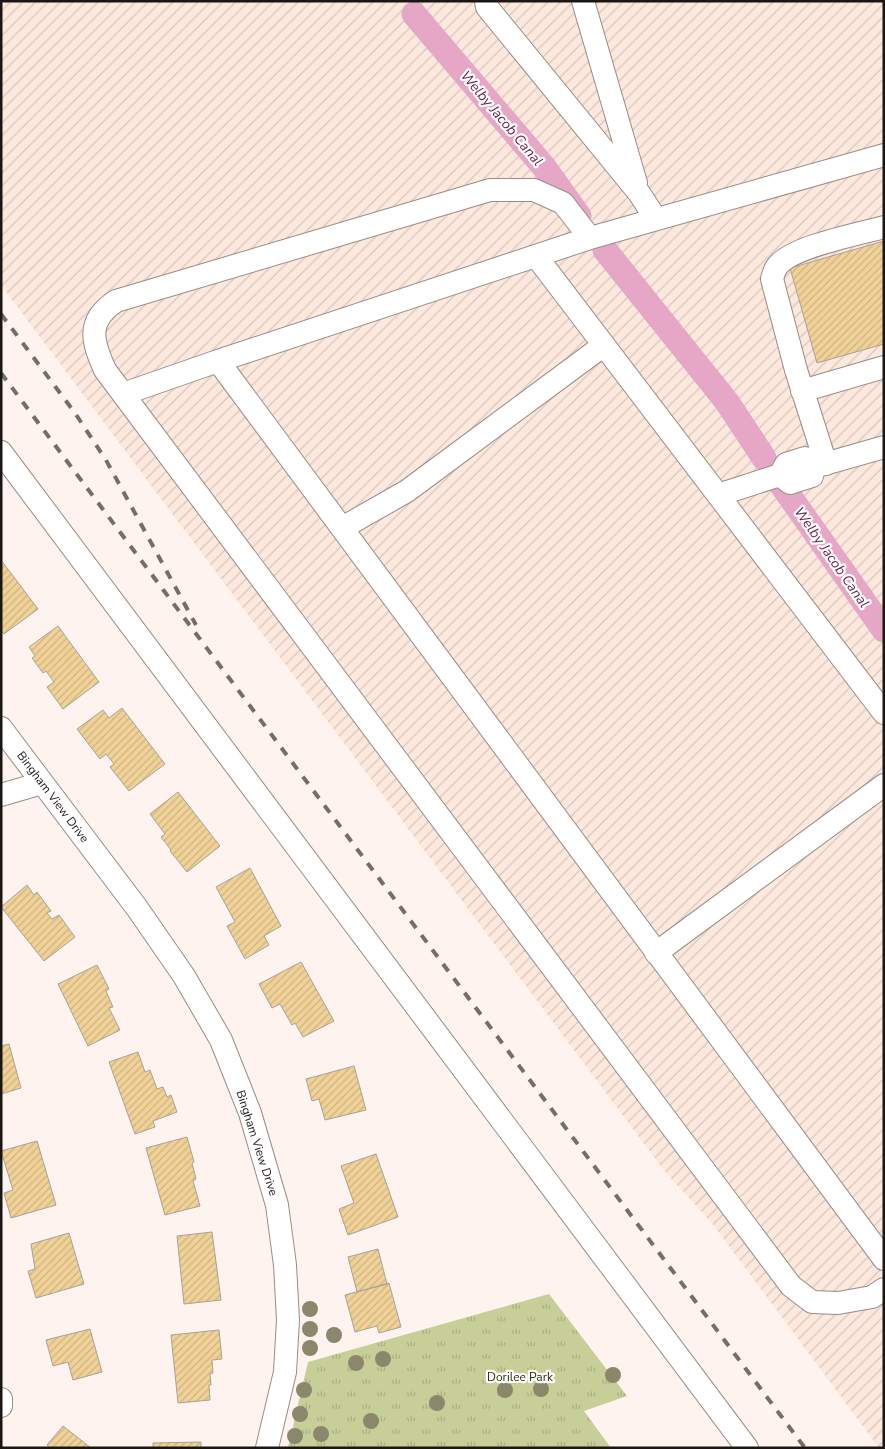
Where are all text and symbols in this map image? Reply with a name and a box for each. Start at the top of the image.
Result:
water label: Welby Jacob Canal [456,67,547,170]
water label: Welby Jacob Canal [790,503,874,611]
street label: Bingham View Drive [13,748,93,846]
street label: Bingham View Drive [232,1088,282,1198]
park label: Dorilee Park [487,1369,554,1385]

